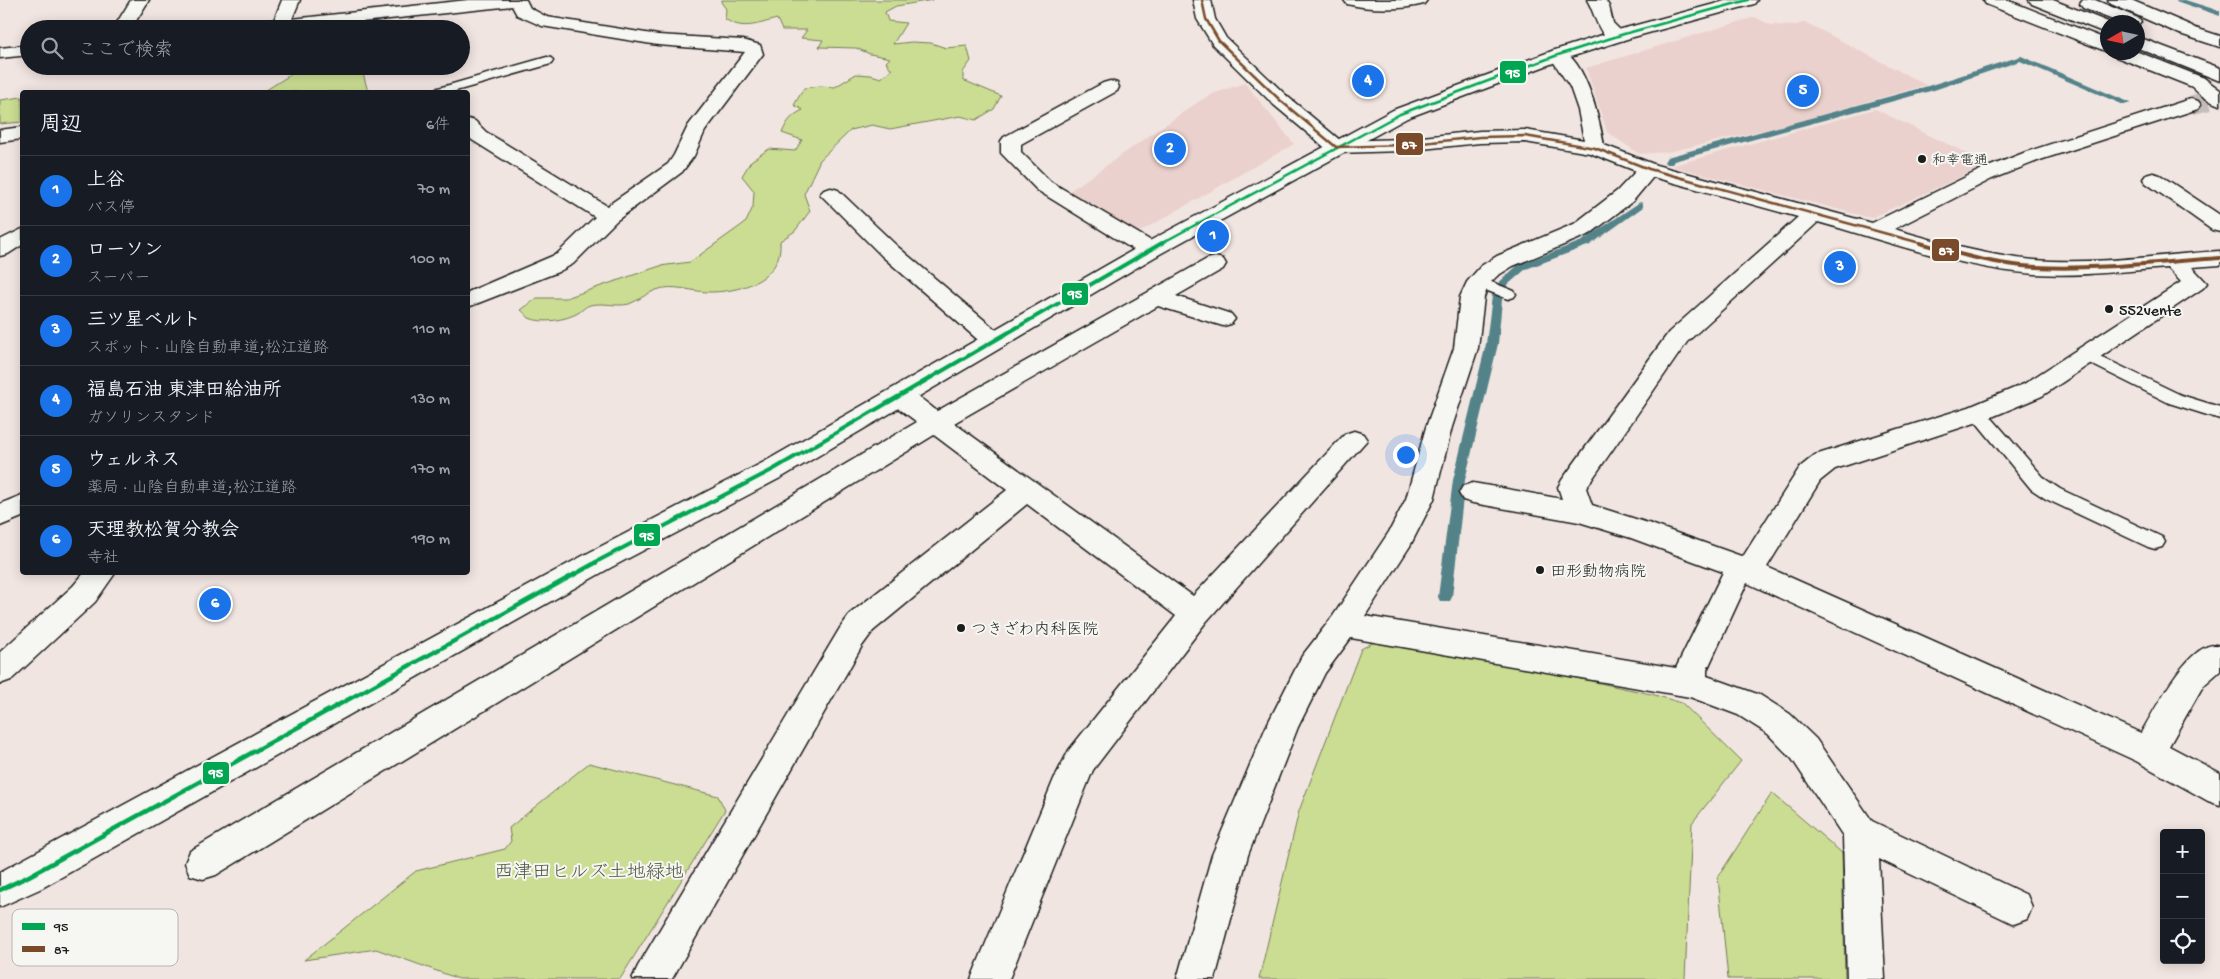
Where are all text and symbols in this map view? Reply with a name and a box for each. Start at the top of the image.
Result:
north arrow [2100,15,2145,60]
search box [20,20,470,75]
icon: search [38,34,66,62]
text: ここで検索 [78,40,173,63]
line badge: 95 [1499,60,1527,84]
pin: 4 [1352,62,1384,100]
text: 95 [1505,66,1521,83]
pin: 5 [1787,72,1819,110]
text: 周辺 [40,114,82,139]
text: 6件 [426,117,450,136]
pin: 2 [1154,130,1186,168]
line badge: 87 [1395,132,1424,156]
text: 87 [1402,138,1417,155]
marker: 和幸電通 [1916,153,1928,165]
place label: 和幸電通 [1932,153,1988,170]
text: 上谷 [87,170,125,193]
text: 1 [53,181,59,200]
text: 70 m [417,181,450,200]
text: バス停 [87,200,135,219]
pin: 1 [1197,217,1229,255]
line badge: 87 [1931,238,1960,262]
text: ローソン [87,240,163,263]
text: 87 [1939,244,1954,261]
pin: 3 [1824,248,1856,286]
text: 2 [52,251,60,270]
text: 100 m [410,251,450,270]
text: スーパー [87,270,150,289]
line badge: 95 [1061,282,1089,306]
text: 95 [1067,287,1083,304]
marker: 552vente [2103,303,2115,315]
place label: 552vente [2119,303,2182,322]
text: 三ツ星ベルト [87,310,201,333]
text: 3 [52,321,60,340]
text: 110 m [413,321,450,340]
text: スポット · 山陰自動車道;松江道路 [87,340,329,359]
text: 福島石油 東津田給油所 [87,380,282,403]
text: 4 [52,391,60,410]
text: 130 m [411,391,450,410]
text: ガソリンスタンド [87,410,215,429]
your location [1393,442,1419,468]
text: ウェルネス [87,450,180,473]
text: 5 [52,461,60,480]
text: 170 m [411,461,450,480]
text: 薬局 · 山陰自動車道;松江道路 [87,480,297,499]
text: 天理教松賀分教会 [87,520,239,543]
line badge: 95 [633,523,661,547]
text: 95 [639,529,655,546]
text: 6 [52,531,60,550]
text: 190 m [411,531,450,550]
text: 寺社 [87,550,119,569]
place label: 田形動物病院 [1550,563,1646,583]
marker: 田形動物病院 [1534,564,1546,576]
pin: 6 [199,585,231,623]
place label: つきざわ内科医院 [971,620,1098,641]
marker: つきざわ内科医院 [955,622,967,634]
line badge: 95 [202,761,230,785]
text: 95 [208,766,224,783]
map controls [2160,829,2205,964]
button: + [2160,829,2205,874]
park label: 西津田ヒルズ土地緑地 [494,861,684,885]
button: − [2160,874,2205,919]
legend [12,909,178,966]
button: locate [2160,919,2205,964]
text: 95 [53,920,68,937]
text: 87 [54,943,70,960]

